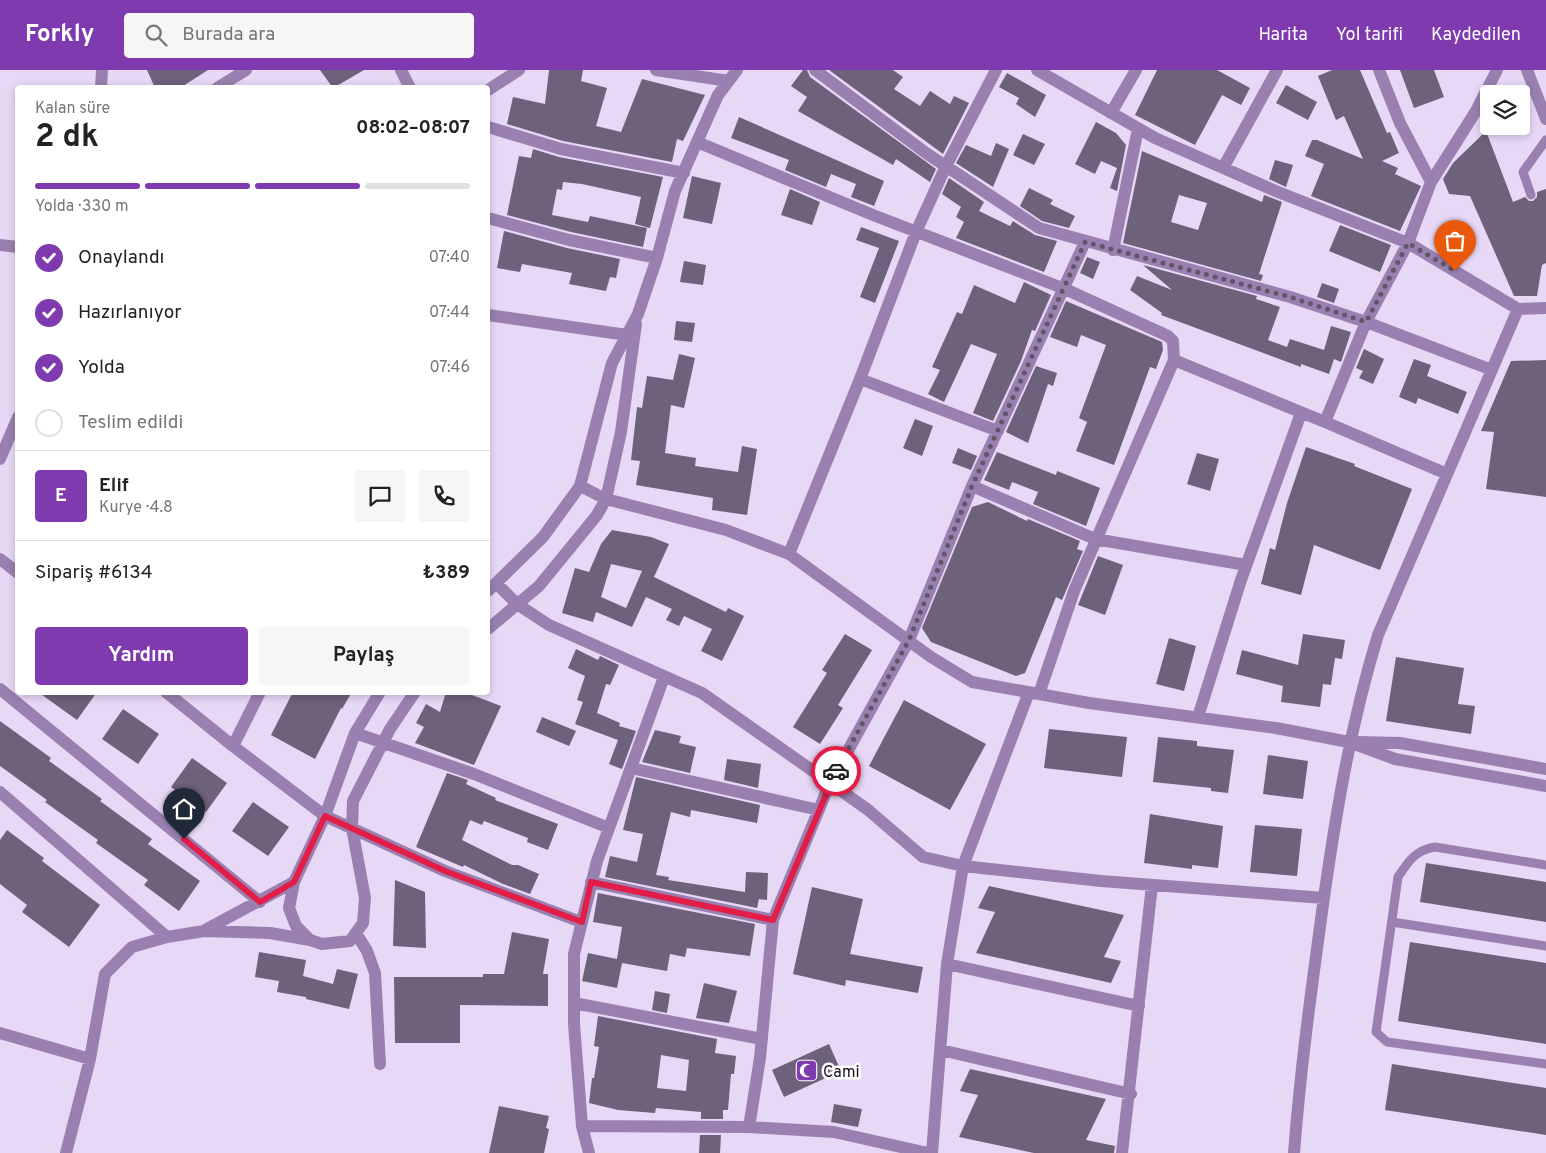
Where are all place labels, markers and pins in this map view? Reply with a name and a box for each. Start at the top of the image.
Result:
pin [1434,220,1476,271]
pin [163,788,205,839]
mosque icon: Cami [795,1059,819,1083]
place label: Cami [823,1063,860,1083]

